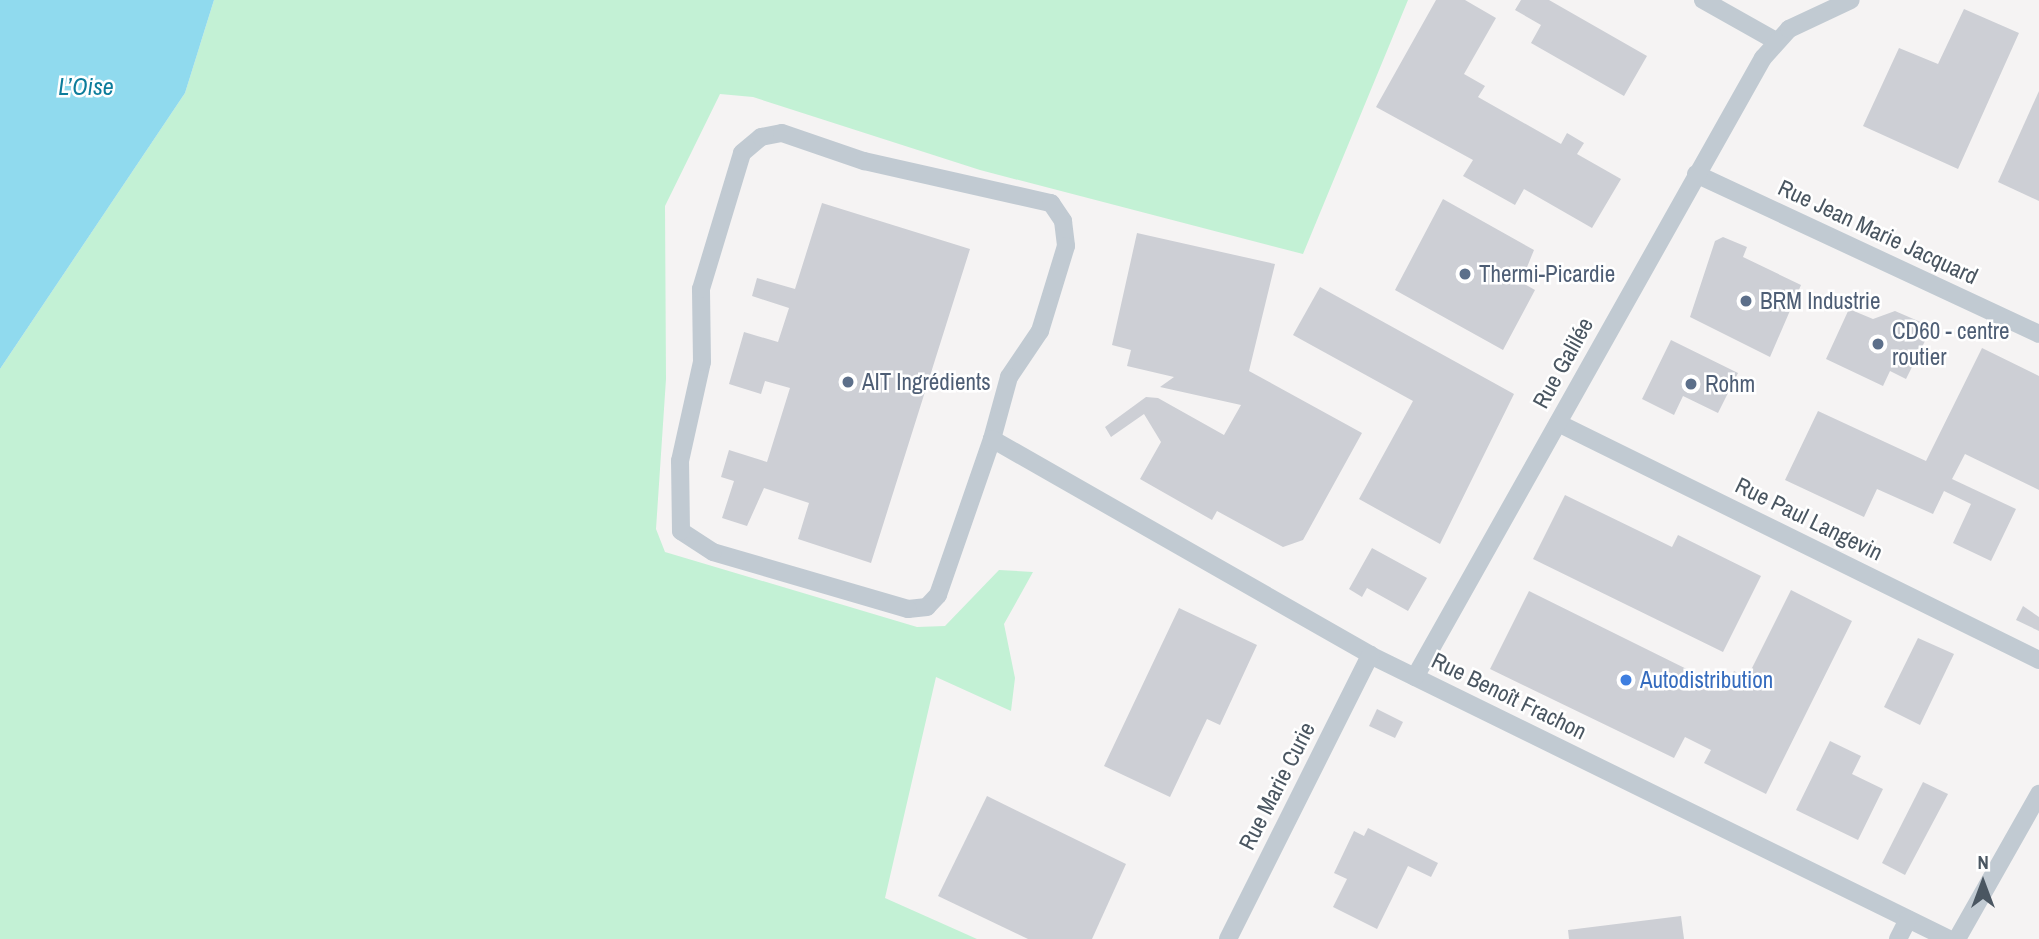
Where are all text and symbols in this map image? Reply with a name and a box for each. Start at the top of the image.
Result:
water label: L’Oise [58,73,114,101]
street label: Rue Jean Marie Jacquard [1774,174,1982,290]
place label: Thermi-Picardie [1479,260,1615,288]
marker: Thermi-Picardie [1457,266,1473,282]
place label: BRM Industrie [1760,287,1881,315]
marker: BRM Industrie [1738,293,1754,309]
street label: Rue Galilée [1527,313,1599,413]
place label: CD60 - centre routier [1892,317,2009,371]
marker: CD60 - centre routier [1870,336,1886,352]
place label: AIT Ingrédients [862,368,991,396]
place label: Rohm [1705,370,1755,398]
marker: AIT Ingrédients [840,374,856,390]
marker: Rohm [1683,376,1699,392]
street label: Rue Paul Langevin [1731,471,1887,567]
street label: Rue Benoît Frachon [1427,647,1591,745]
place label: Autodistribution [1640,666,1773,694]
marker: Autodistribution [1618,672,1634,688]
street label: Rue Marie Curie [1233,718,1321,854]
north arrow [1948,848,2018,918]
text: N [1977,849,1989,875]

